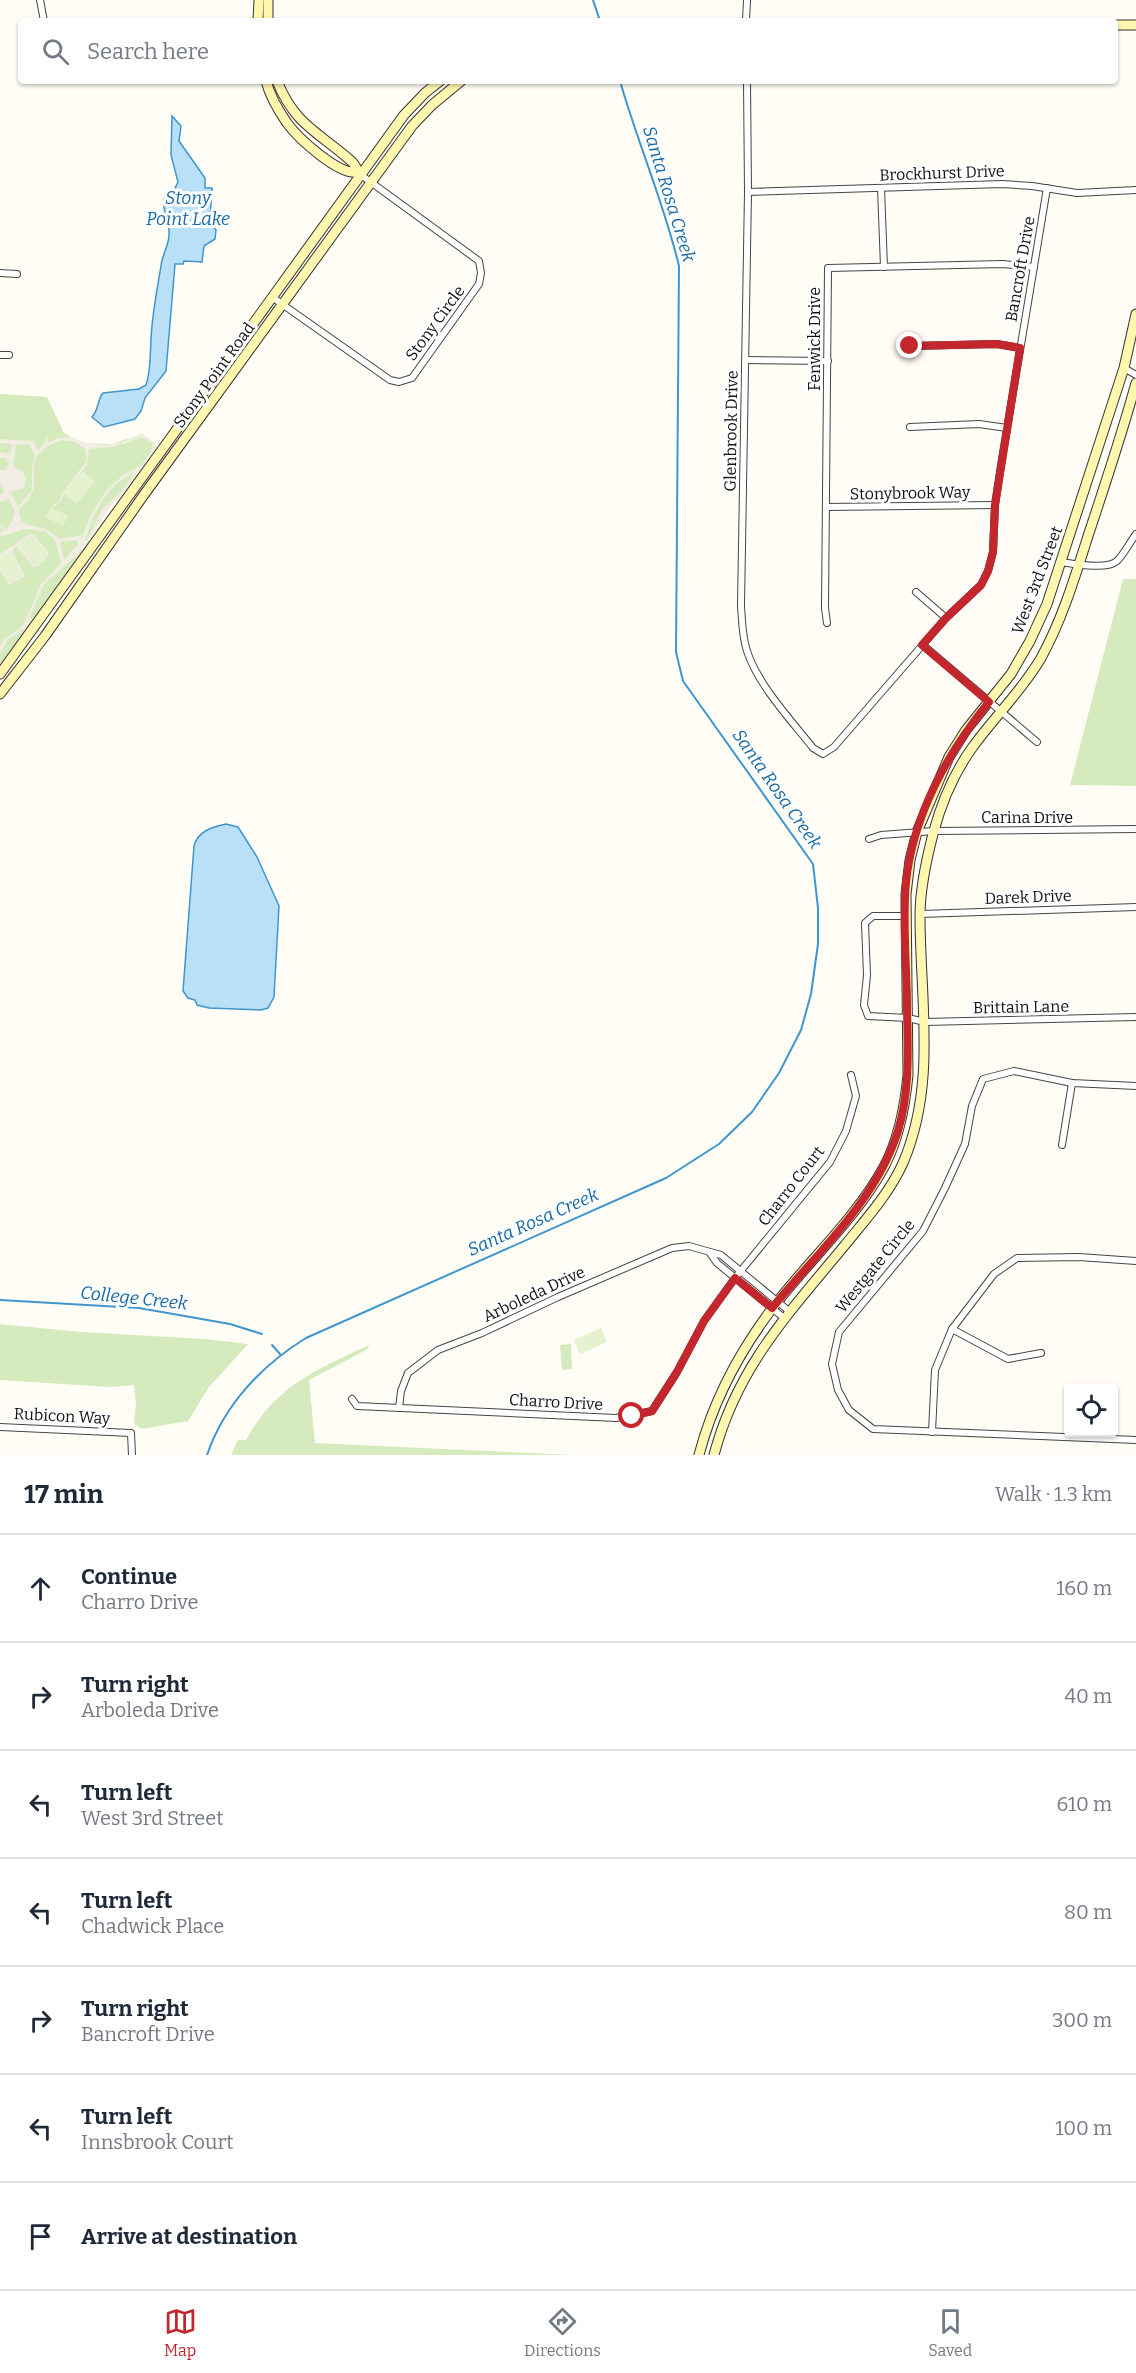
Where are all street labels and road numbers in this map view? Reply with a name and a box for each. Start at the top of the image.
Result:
street label: Brockhurst Drive [879,161,1005,185]
street label: Bancroft Drive [1001,215,1039,323]
street label: Stony Circle [401,282,469,364]
street label: Fenwick Drive [805,287,824,391]
street label: Stony Point Road [169,318,259,431]
street label: Glenbrook Drive [720,370,742,492]
street label: Stonybrook Way [850,482,971,504]
street label: West 3rd Street [1008,523,1066,637]
street label: Carina Drive [981,808,1073,827]
street label: Darek Drive [984,886,1072,908]
street label: Brittain Lane [973,997,1069,1017]
street label: Charro Court [754,1142,828,1230]
street label: Westgate Circle [831,1215,919,1317]
street label: Arboleda Drive [480,1262,588,1326]
street label: Charro Drive [509,1390,603,1414]
street label: Rubicon Way [13,1404,111,1428]

